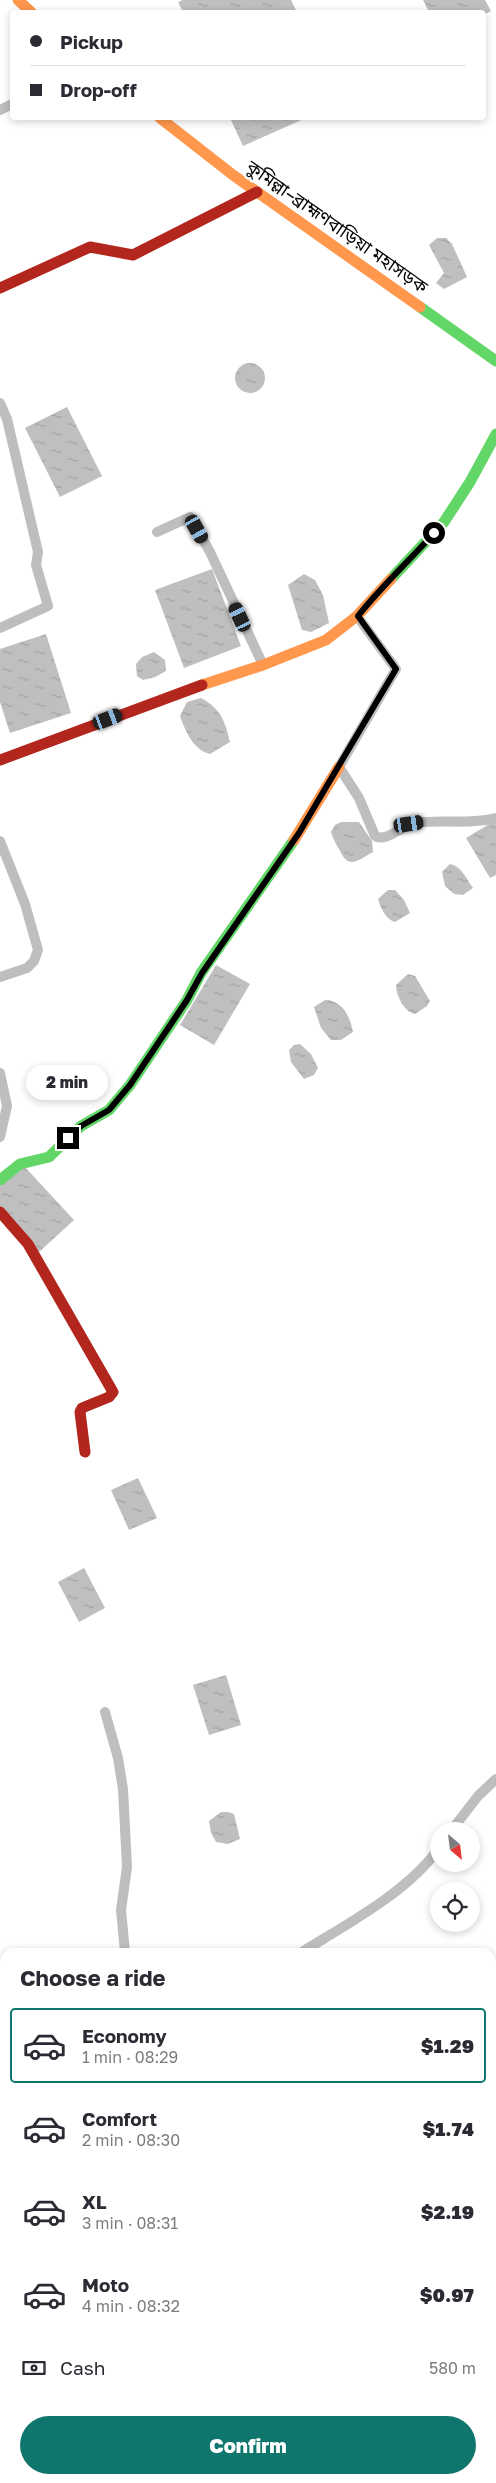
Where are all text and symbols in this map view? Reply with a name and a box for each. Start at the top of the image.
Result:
text: Pickup [60,30,123,53]
text: Drop-off [60,78,137,101]
street label: কুমিল্লা–ব্রাহ্মণবাড়িয়া মহাসড়ক [241,155,433,298]
car [183,512,210,546]
route start [423,522,445,544]
car [226,600,253,634]
car [91,707,124,731]
car [393,814,424,834]
callout: 2 min [27,1066,109,1100]
text: 2 min [46,1072,88,1092]
route end [57,1127,79,1149]
north arrow [430,1822,480,1872]
map controls [430,1822,480,1932]
button: locate [430,1882,480,1932]
text: Choose a ride [20,1964,166,1991]
icon: car [22,2023,67,2068]
text: Economy [82,2024,167,2047]
text: $1.29 [421,2034,474,2057]
text: 1 min · 08:29 [82,2047,178,2067]
icon: car [22,2106,67,2151]
text: Comfort [82,2107,157,2130]
text: $1.74 [423,2117,474,2140]
text: 2 min · 08:30 [82,2130,180,2150]
icon: car [22,2189,67,2234]
text: XL [82,2190,107,2213]
text: $2.19 [421,2200,474,2223]
text: 3 min · 08:31 [82,2213,178,2233]
icon: car [22,2272,67,2317]
text: Moto [82,2273,129,2296]
text: $0.97 [420,2283,474,2306]
text: 4 min · 08:32 [82,2296,180,2316]
icon: cash [20,2354,48,2382]
text: Cash [60,2356,105,2379]
text: 580 m [429,2358,476,2378]
button: Confirm [20,2416,476,2474]

